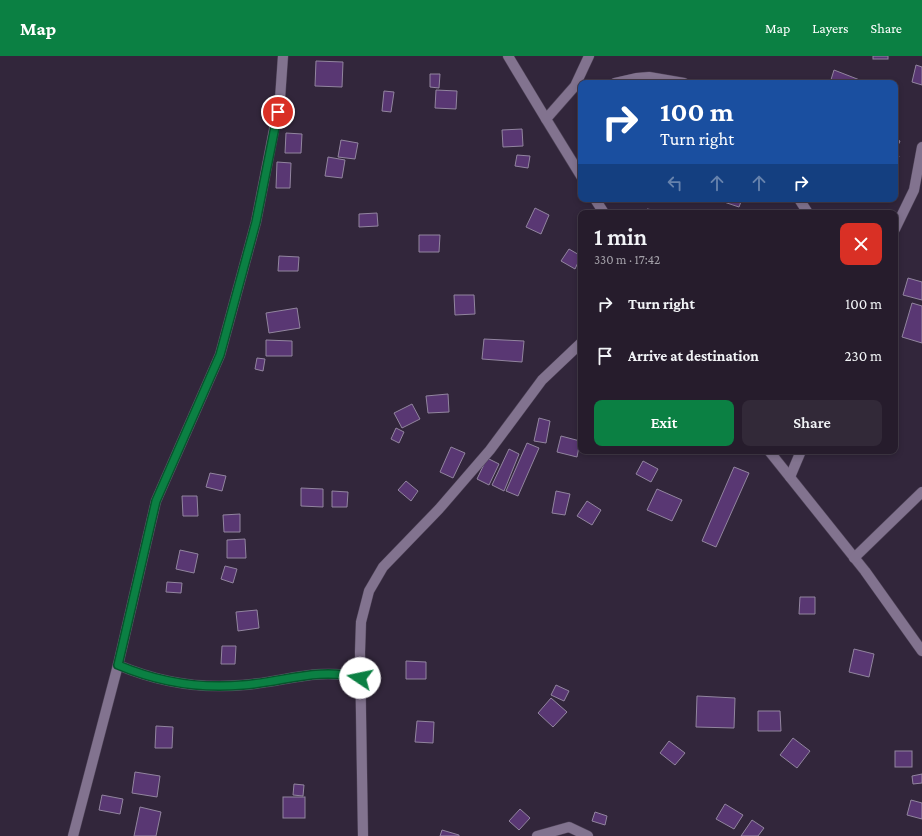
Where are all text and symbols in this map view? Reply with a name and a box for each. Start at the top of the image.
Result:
text: Map [20,18,56,39]
text: Map [765,20,790,36]
text: Layers [812,20,849,36]
text: Share [871,20,902,36]
pin [261,95,295,129]
icon: right [594,96,646,148]
text: 100 m [660,96,734,127]
icon: arrive [267,101,289,123]
text: Turn right [660,129,734,149]
icon: left [664,172,686,194]
icon: ahead [706,172,728,194]
icon: ahead [748,172,770,194]
icon: right [790,172,812,194]
text: 1 min [594,223,647,250]
button: close [840,223,882,265]
text: 330 m · 17:42 [594,252,660,267]
icon: right [594,293,616,315]
text: Turn right [628,296,695,312]
text: 100 m [845,296,882,312]
icon: arrive [594,345,616,367]
text: Arrive at destination [628,348,759,364]
text: 230 m [844,348,882,364]
button: Exit [594,400,734,446]
button: Share [742,400,882,446]
position arrow [339,657,381,699]

